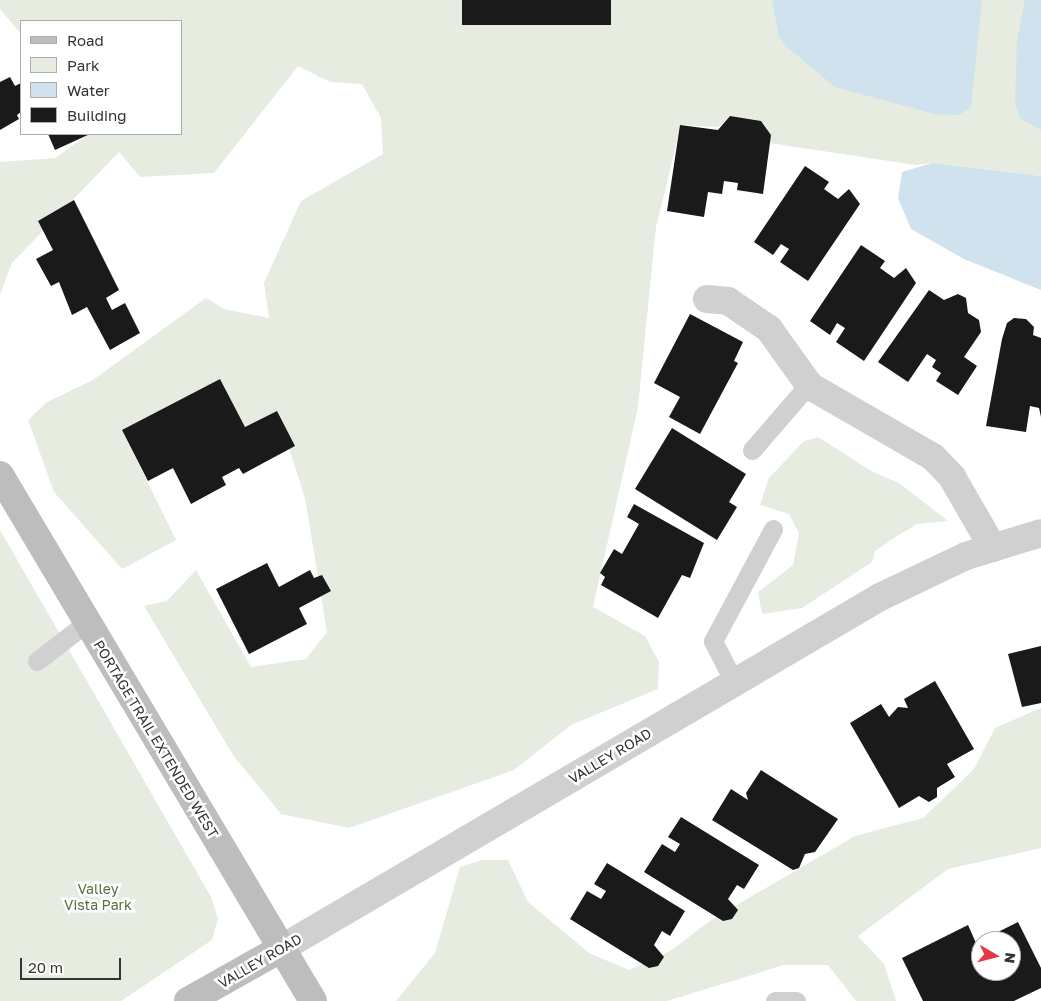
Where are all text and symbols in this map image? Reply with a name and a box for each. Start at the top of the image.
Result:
legend [20,20,182,135]
text: Road [67,31,104,49]
text: Park [67,56,99,74]
text: Water [67,81,110,99]
text: Building [67,106,127,124]
street label: PORTAGE TRAIL EXTENDED WEST [90,637,222,841]
street label: VALLEY ROAD [566,725,654,787]
park label: Valley Vista Park [64,881,132,914]
street label: VALLEY ROAD [215,930,305,992]
north arrow [971,931,1021,981]
scale bar [22,948,124,980]
text: N [1001,952,1020,964]
text: 20 m [28,958,63,976]

